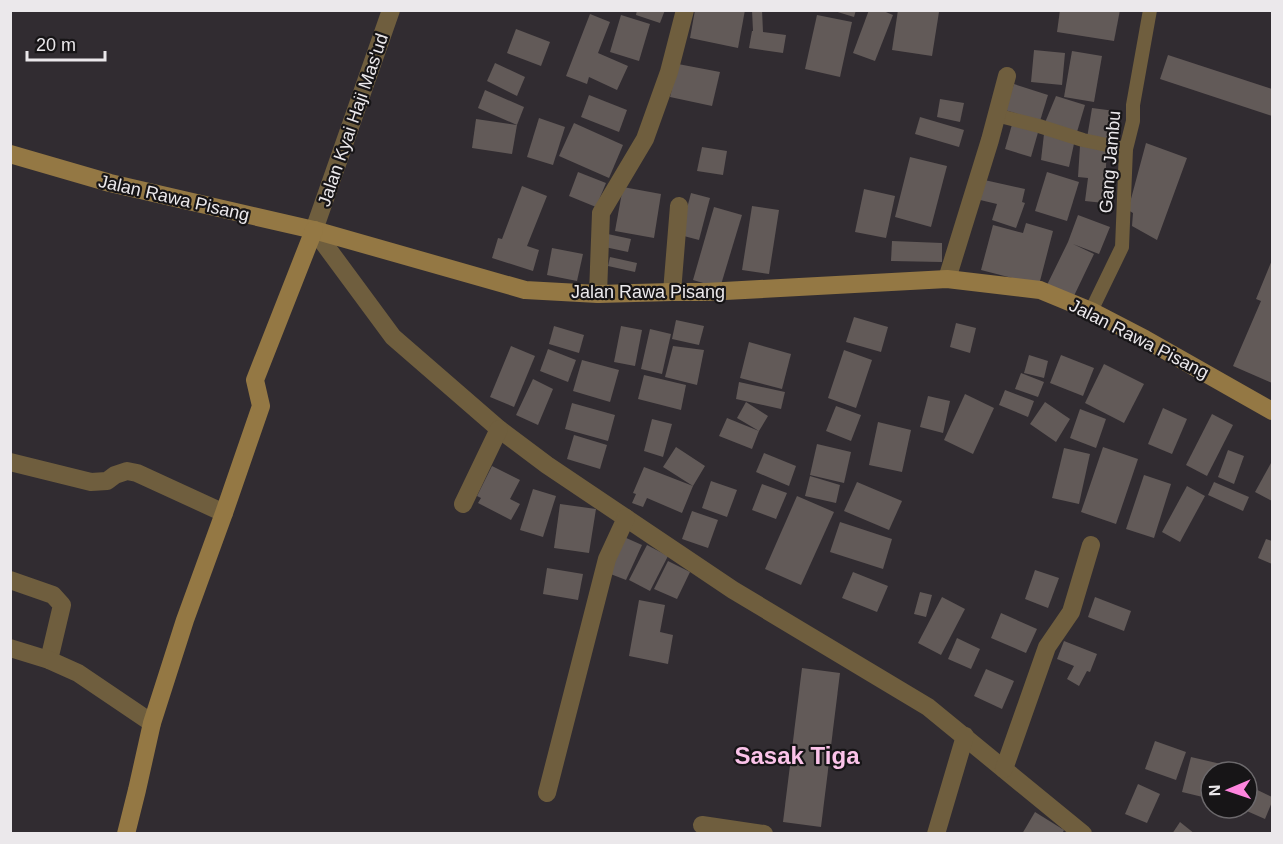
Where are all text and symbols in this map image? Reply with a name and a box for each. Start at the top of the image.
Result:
scale bar [27,24,105,62]
street label: Jalan Kyai Haji Mas'ud [314,31,392,209]
text: 20 m [36,35,76,55]
street label: Gang Jambu [1096,110,1124,214]
street label: Jalan Rawa Pisang [97,171,251,225]
street label: Jalan Rawa Pisang [571,282,725,302]
street label: Jalan Rawa Pisang [1066,295,1212,383]
district label: Sasak Tiga [735,742,860,769]
north arrow [1199,760,1259,820]
text: N [1206,784,1223,797]

